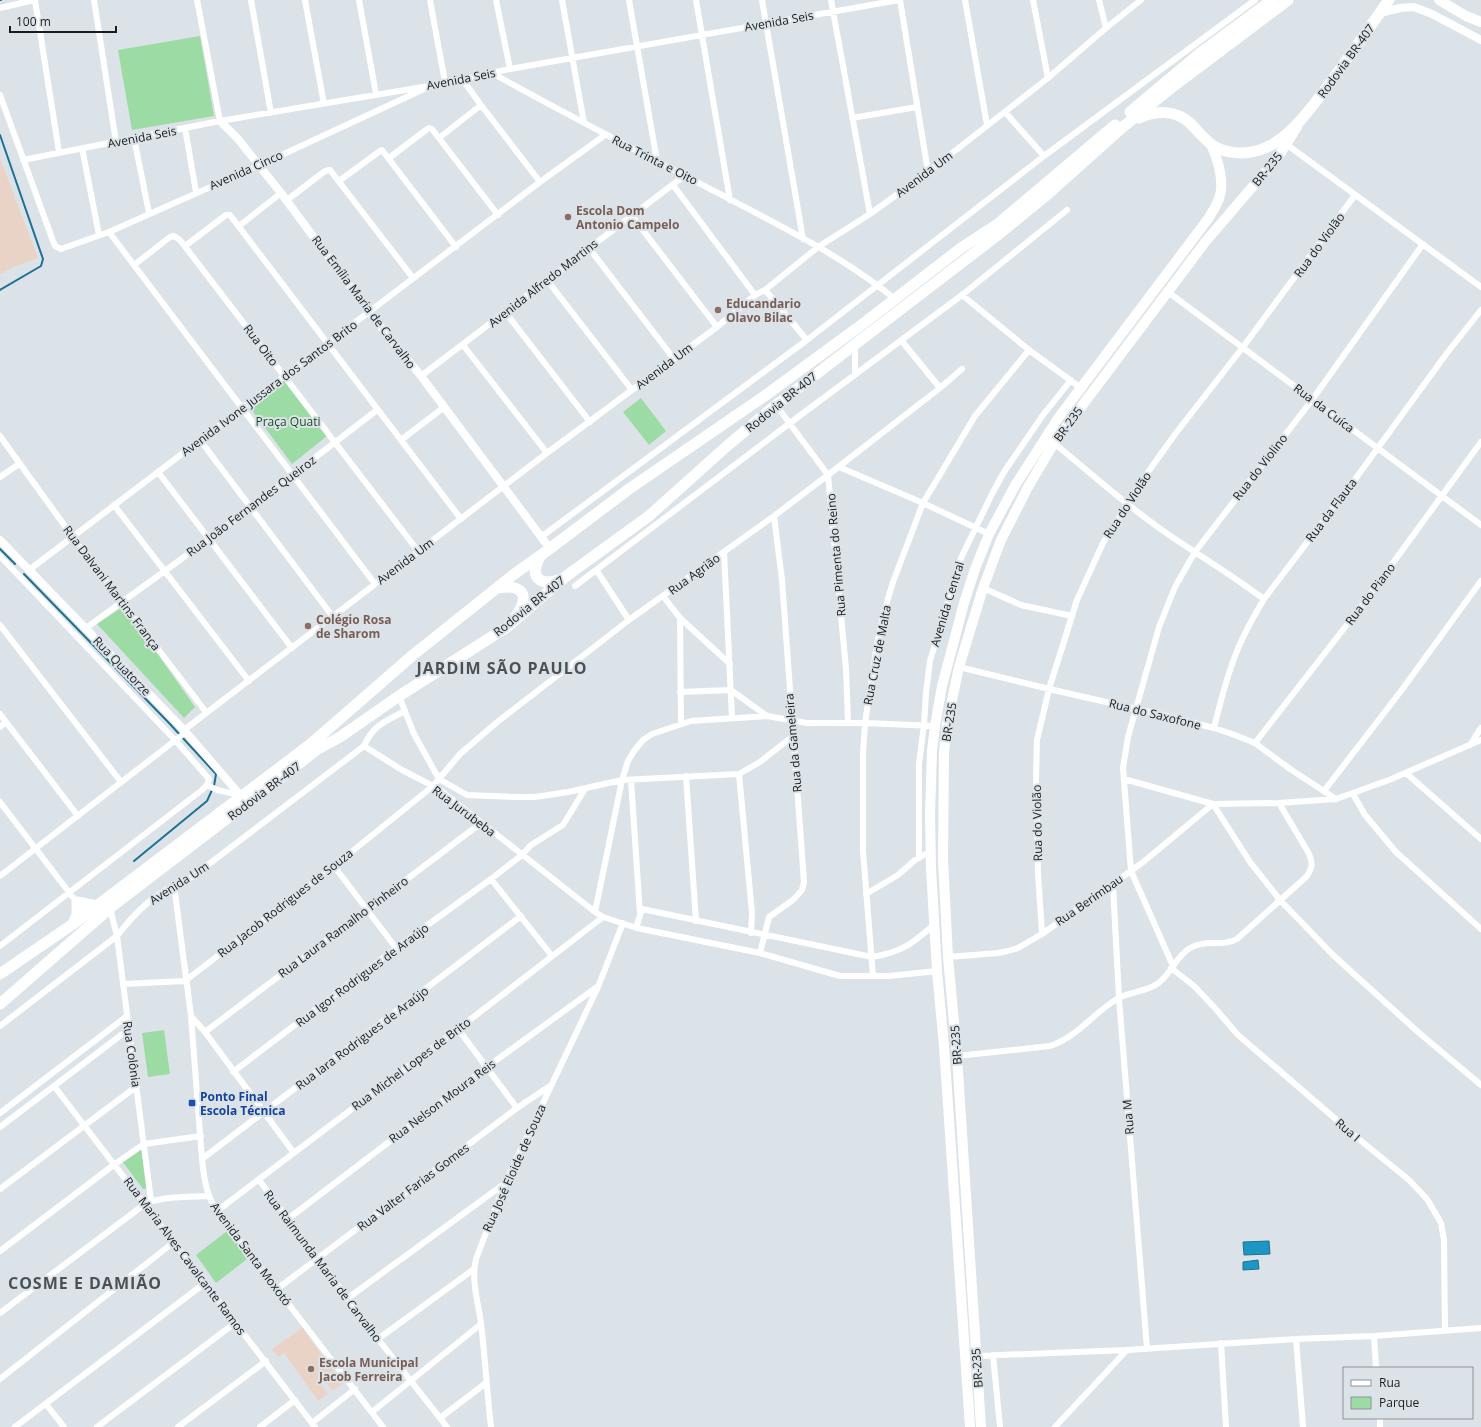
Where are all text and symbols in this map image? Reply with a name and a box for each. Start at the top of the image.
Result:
street label: Avenida Seis [743,7,815,35]
scale bar [10,8,116,34]
text: 100 m [16,13,51,30]
street label: Rodovia BR-407 [1313,20,1379,101]
street label: Avenida Seis [425,64,497,94]
street label: Avenida Seis [106,122,178,152]
street label: Rua Trinta e Oito [609,131,701,189]
street label: Avenida Cinco [207,146,285,194]
street label: Avenida Um [892,147,956,201]
street label: BR-235 [1248,148,1286,190]
place label: Escola Dom Antonio Campelo [576,202,679,233]
street label: Rua do Violão [1290,209,1348,281]
marker: Escola Dom Antonio Campelo [563,212,573,222]
street label: Rua Emília Maria de Carvalho [308,232,420,372]
street label: Avenida Alfredo Martins [485,235,601,331]
place label: Educandario Olavo Bilac [726,295,801,326]
marker: Educandario Olavo Bilac [713,305,723,315]
street label: Avenida Ivone Jussara dos Santos Brito [177,316,361,460]
street label: Rua Oito [240,321,282,369]
street label: Avenida Um [632,339,696,393]
street label: Rodovia BR-407 [742,368,820,436]
street label: Rua da Cuíca [1290,380,1358,436]
street label: BR-235 [1049,403,1087,445]
park label: Praça Quati [256,413,321,430]
street label: Rua do Violino [1229,430,1291,504]
street label: Rua João Fernandes Queiroz [183,451,320,560]
street label: Rua do Violão [1099,468,1155,542]
street label: Rua da Flauta [1301,475,1361,545]
street label: Rua Pimenta do Reino [822,493,850,617]
street label: Rua Dalvani Martins França [59,522,165,654]
street label: Avenida Um [373,534,437,588]
street label: Rua Agrião [665,549,723,599]
street label: Avenida Central [926,559,968,649]
street label: Rua do Piano [1341,559,1399,629]
street label: Rodovia BR-407 [490,572,568,640]
street label: Rua Cruz de Malta [859,603,895,707]
place label: Colégio Rosa de Sharom [316,611,391,642]
marker: Colégio Rosa de Sharom [303,621,313,631]
street label: Rua Quatorze [89,633,155,700]
district label: JARDIM SÃO PAULO [415,657,587,679]
street label: Rua da Gameleira [780,693,806,793]
street label: Rua do Saxofone [1107,694,1203,734]
street label: BR-235 [938,701,961,743]
street label: Rodovia BR-407 [224,758,304,824]
street label: Rua Jurubeba [429,781,499,841]
street label: Rua do Violão [1028,785,1046,861]
street label: Rua Jacob Rodrigues de Souza [214,845,356,961]
street label: Avenida Um [146,857,212,909]
street label: Rua Berimbau [1052,870,1126,930]
street label: Rua Laura Ramalho Pinheiro [274,872,412,982]
street label: Rua Igor Rodrigues de Araújo [292,919,432,1031]
street label: Rua Iara Rodrigues de Araújo [292,982,432,1094]
street label: Rua Michel Lopes de Brito [348,1014,474,1114]
street label: Rua Colônia [119,1020,145,1088]
street label: BR-235 [946,1025,966,1065]
street label: Rua Nelson Moura Reis [385,1055,499,1147]
place label: Ponto Final Escola Técnica [200,1088,286,1119]
marker: Ponto Final Escola Técnica [187,1098,197,1108]
street label: Rua M [1118,1099,1138,1135]
street label: Rua José Eloide de Souza [478,1101,550,1235]
street label: Rua I [1332,1114,1364,1146]
street label: Rua Valter Farias Gomes [353,1139,473,1235]
street label: Rua Maria Alves Cavalcante Ramos [120,1173,250,1339]
street label: Rua Raimunda Maria de Carvalho [260,1186,386,1346]
street label: Avenida Santa Moxotó [206,1199,296,1309]
district label: COSME E DAMIÃO [8,1272,162,1294]
street label: BR-235 [967,1348,987,1388]
place label: Escola Municipal Jacob Ferreira [318,1354,418,1385]
marker: Escola Municipal Jacob Ferreira [306,1364,316,1374]
legend [1343,1367,1473,1419]
text: Rua [1379,1374,1400,1391]
text: Parque [1379,1394,1419,1411]

